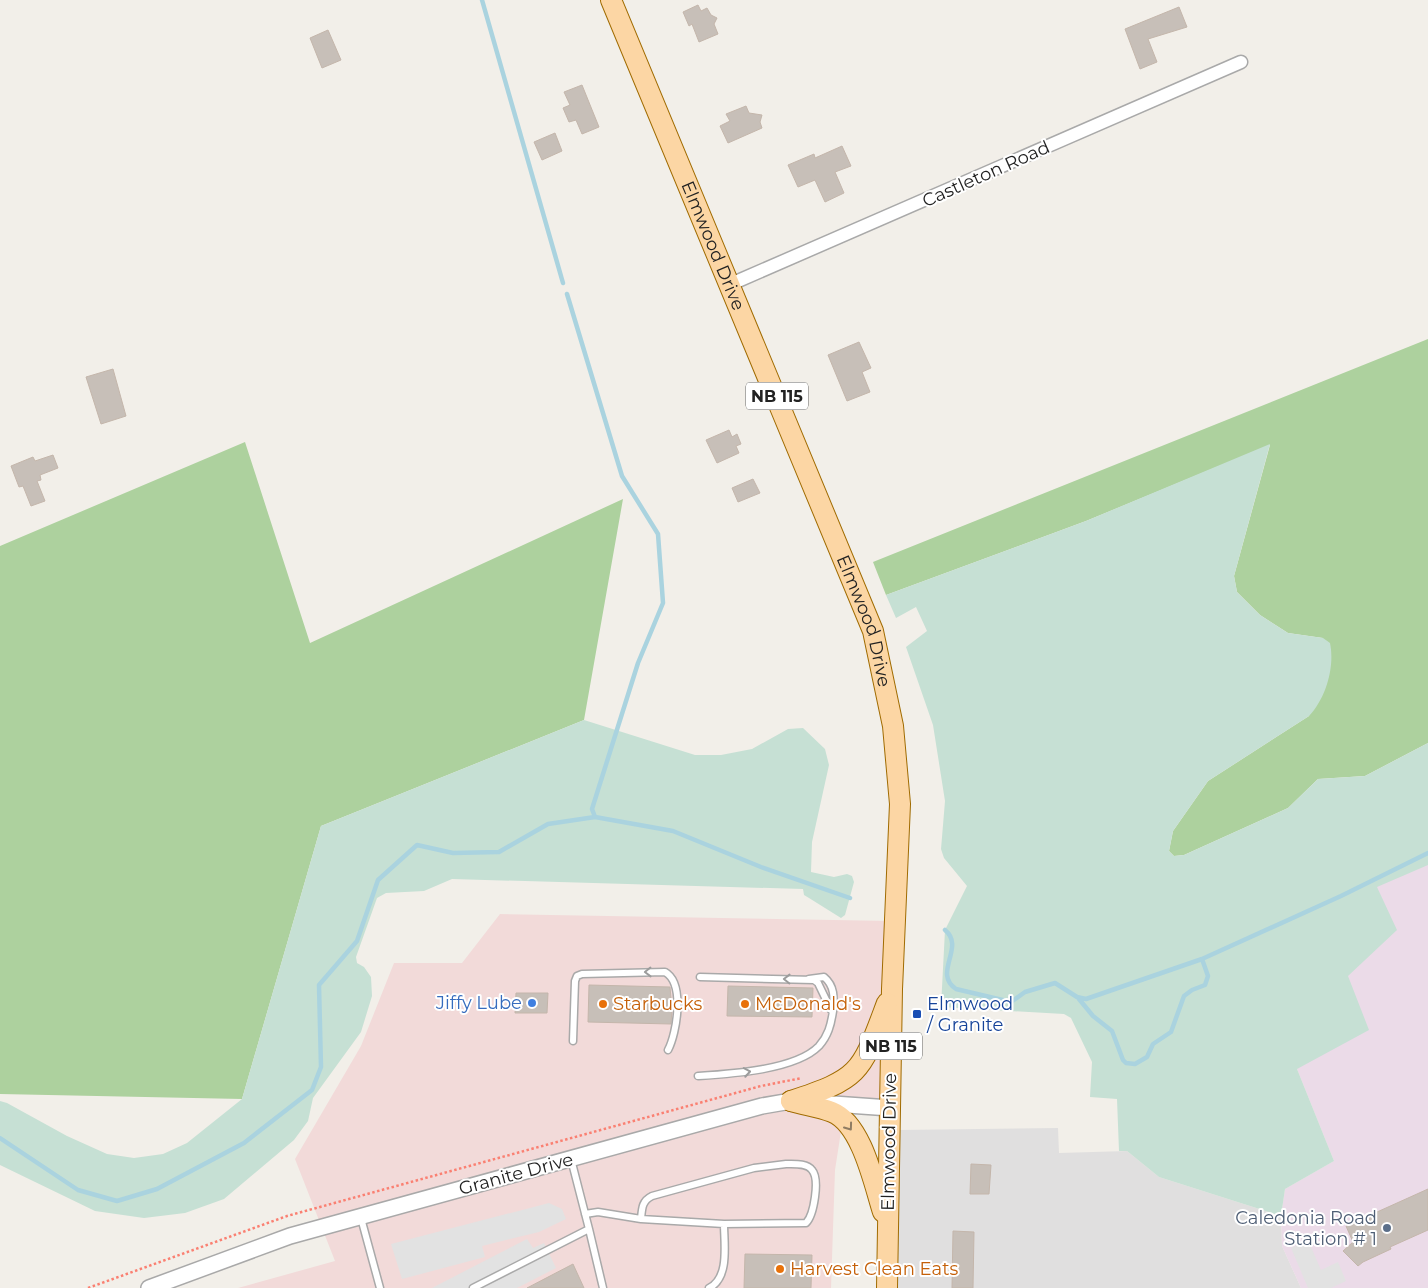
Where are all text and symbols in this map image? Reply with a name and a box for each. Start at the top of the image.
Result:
street label: Castleton Road [919,136,1053,212]
street label: Elmwood Drive [676,178,750,314]
road number: NB 115 [746,382,808,410]
street label: Elmwood Drive [832,552,895,689]
one-way arrow [644,967,652,977]
one-way arrow [783,974,790,984]
place label: Jiffy Lube [435,992,522,1014]
place label: Starbucks [613,993,702,1015]
place label: McDonald's [755,993,861,1015]
place label: Elmwood / Granite [926,993,1013,1036]
marker: Jiffy Lube [526,997,538,1009]
marker: Starbucks [597,998,609,1010]
marker: McDonald's [739,998,751,1010]
marker: Elmwood / Granite [911,1008,923,1020]
road number: NB 115 [860,1032,922,1060]
one-way arrow [742,1067,751,1077]
street label: Elmwood Drive [877,1073,901,1211]
one-way arrow [843,1122,852,1131]
street label: Granite Drive [456,1148,576,1200]
place label: Caledonia Road Station # 1 [1235,1207,1377,1250]
marker: Caledonia Road Station # 1 [1381,1222,1393,1234]
place label: Harvest Clean Eats [790,1258,958,1280]
marker: Harvest Clean Eats [774,1263,786,1275]

